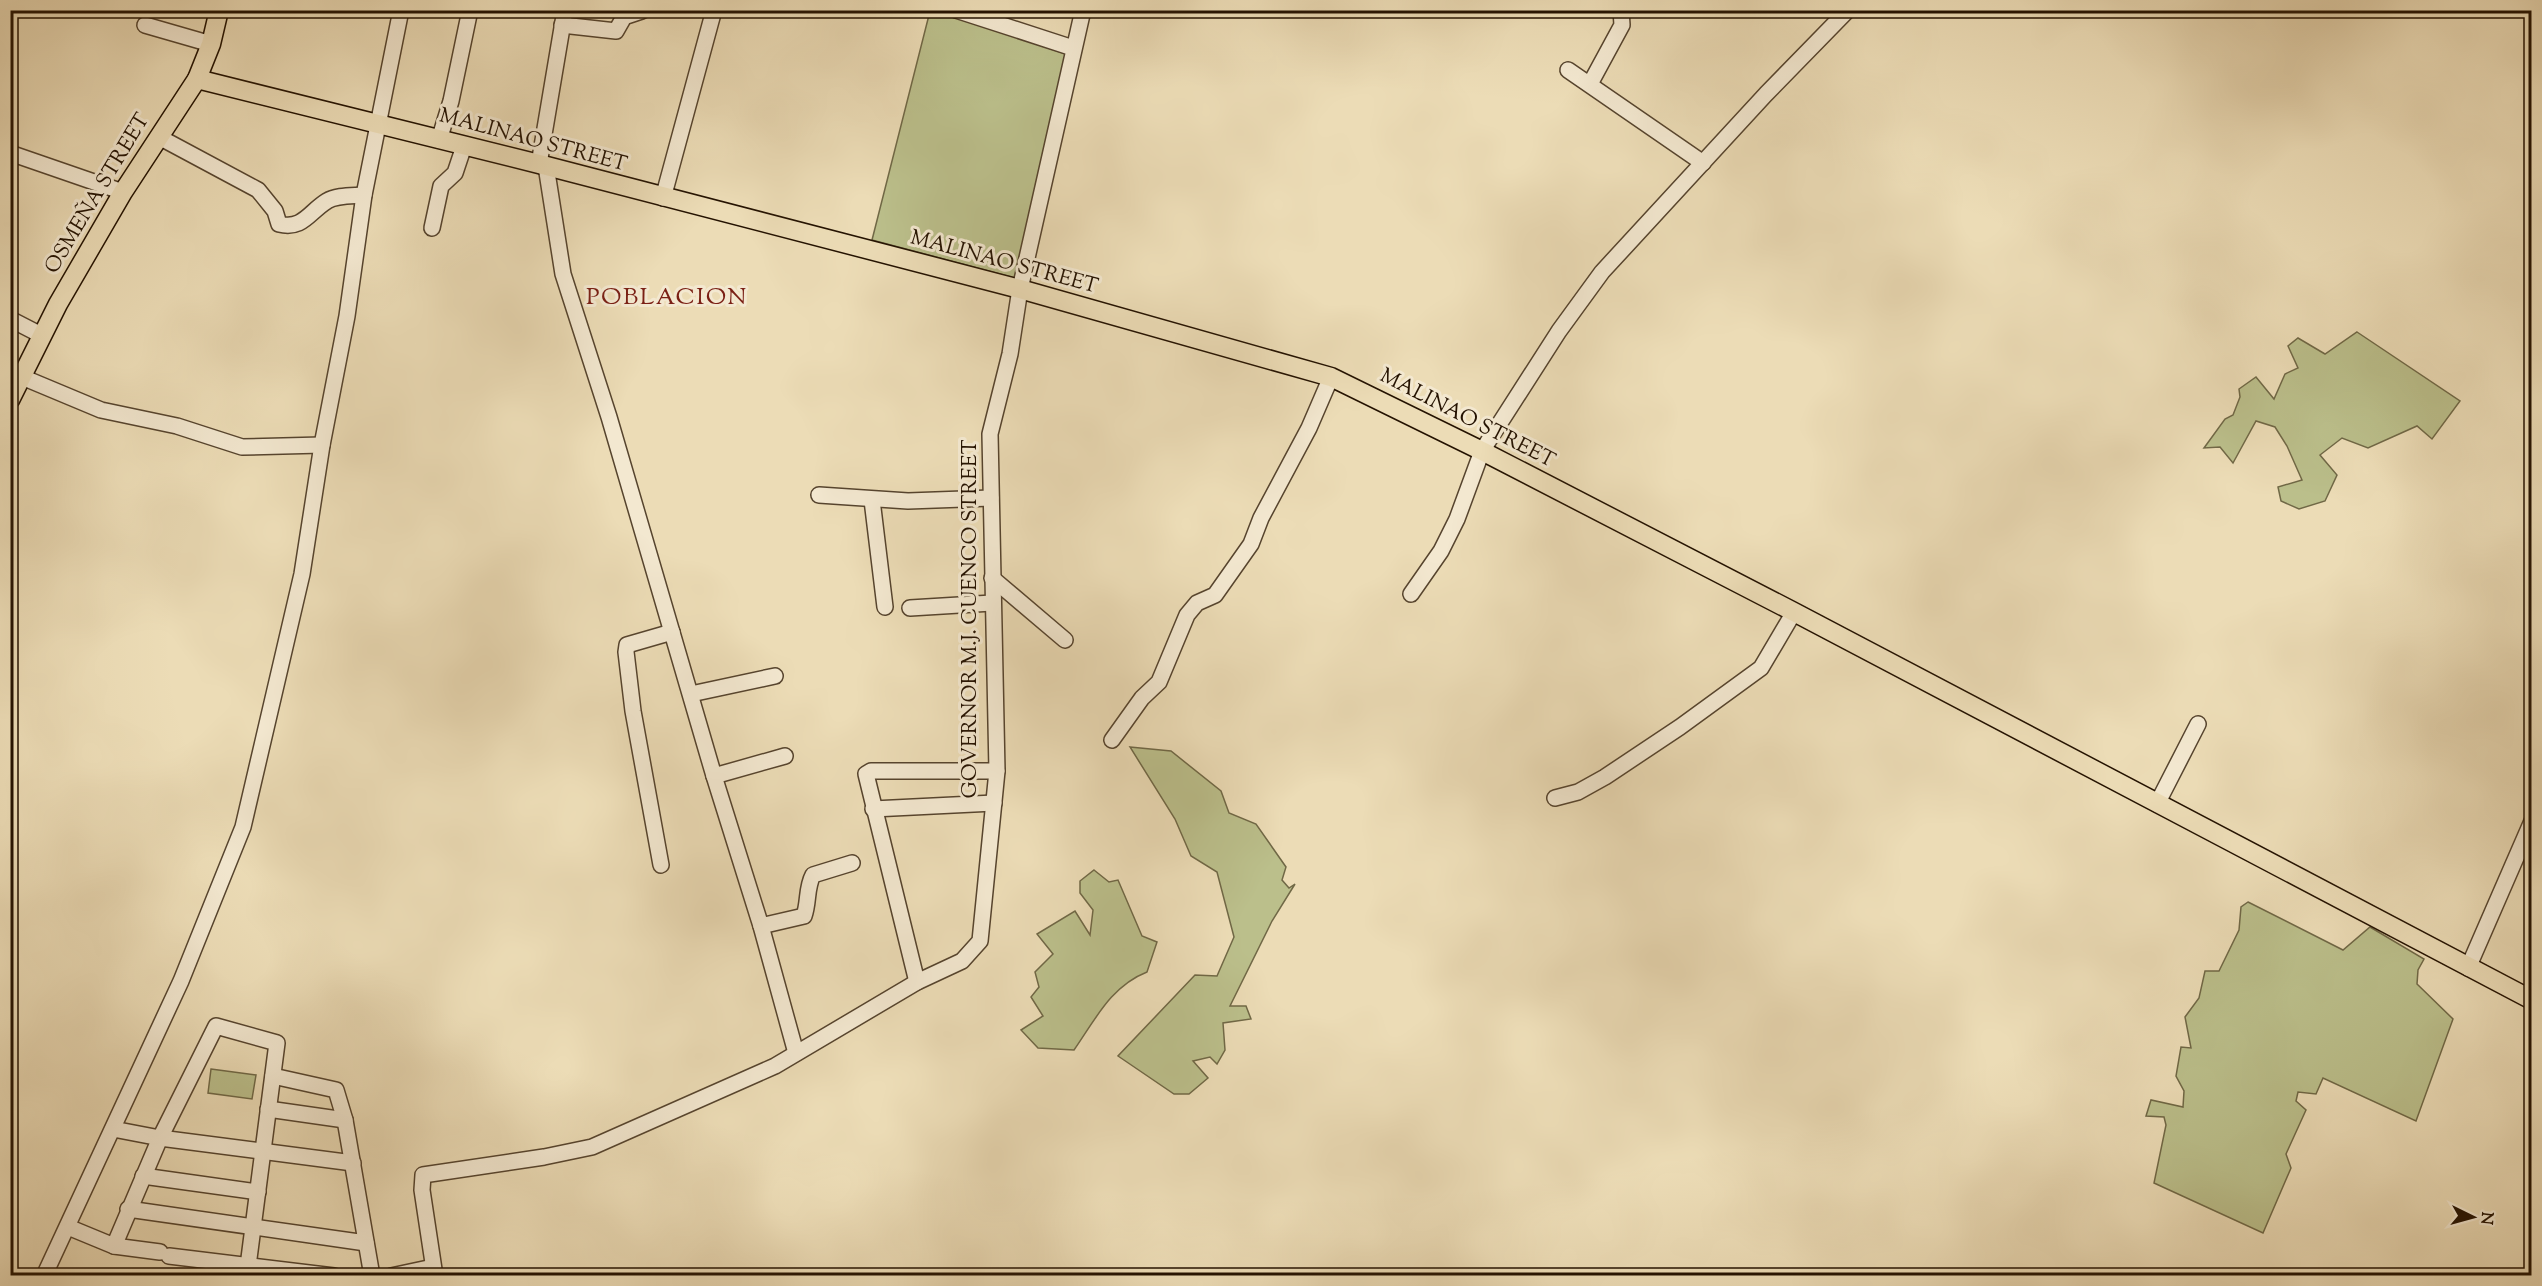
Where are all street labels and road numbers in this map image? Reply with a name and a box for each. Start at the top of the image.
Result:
street label: MALINAO STREET [436,102,630,181]
street label: OSMEÑA STREET [38,108,158,280]
street label: MALINAO STREET [907,224,1101,303]
street label: MALINAO STREET [1374,362,1560,476]
street label: GOVERNOR M.J. CUENCO STREET [956,439,986,798]

